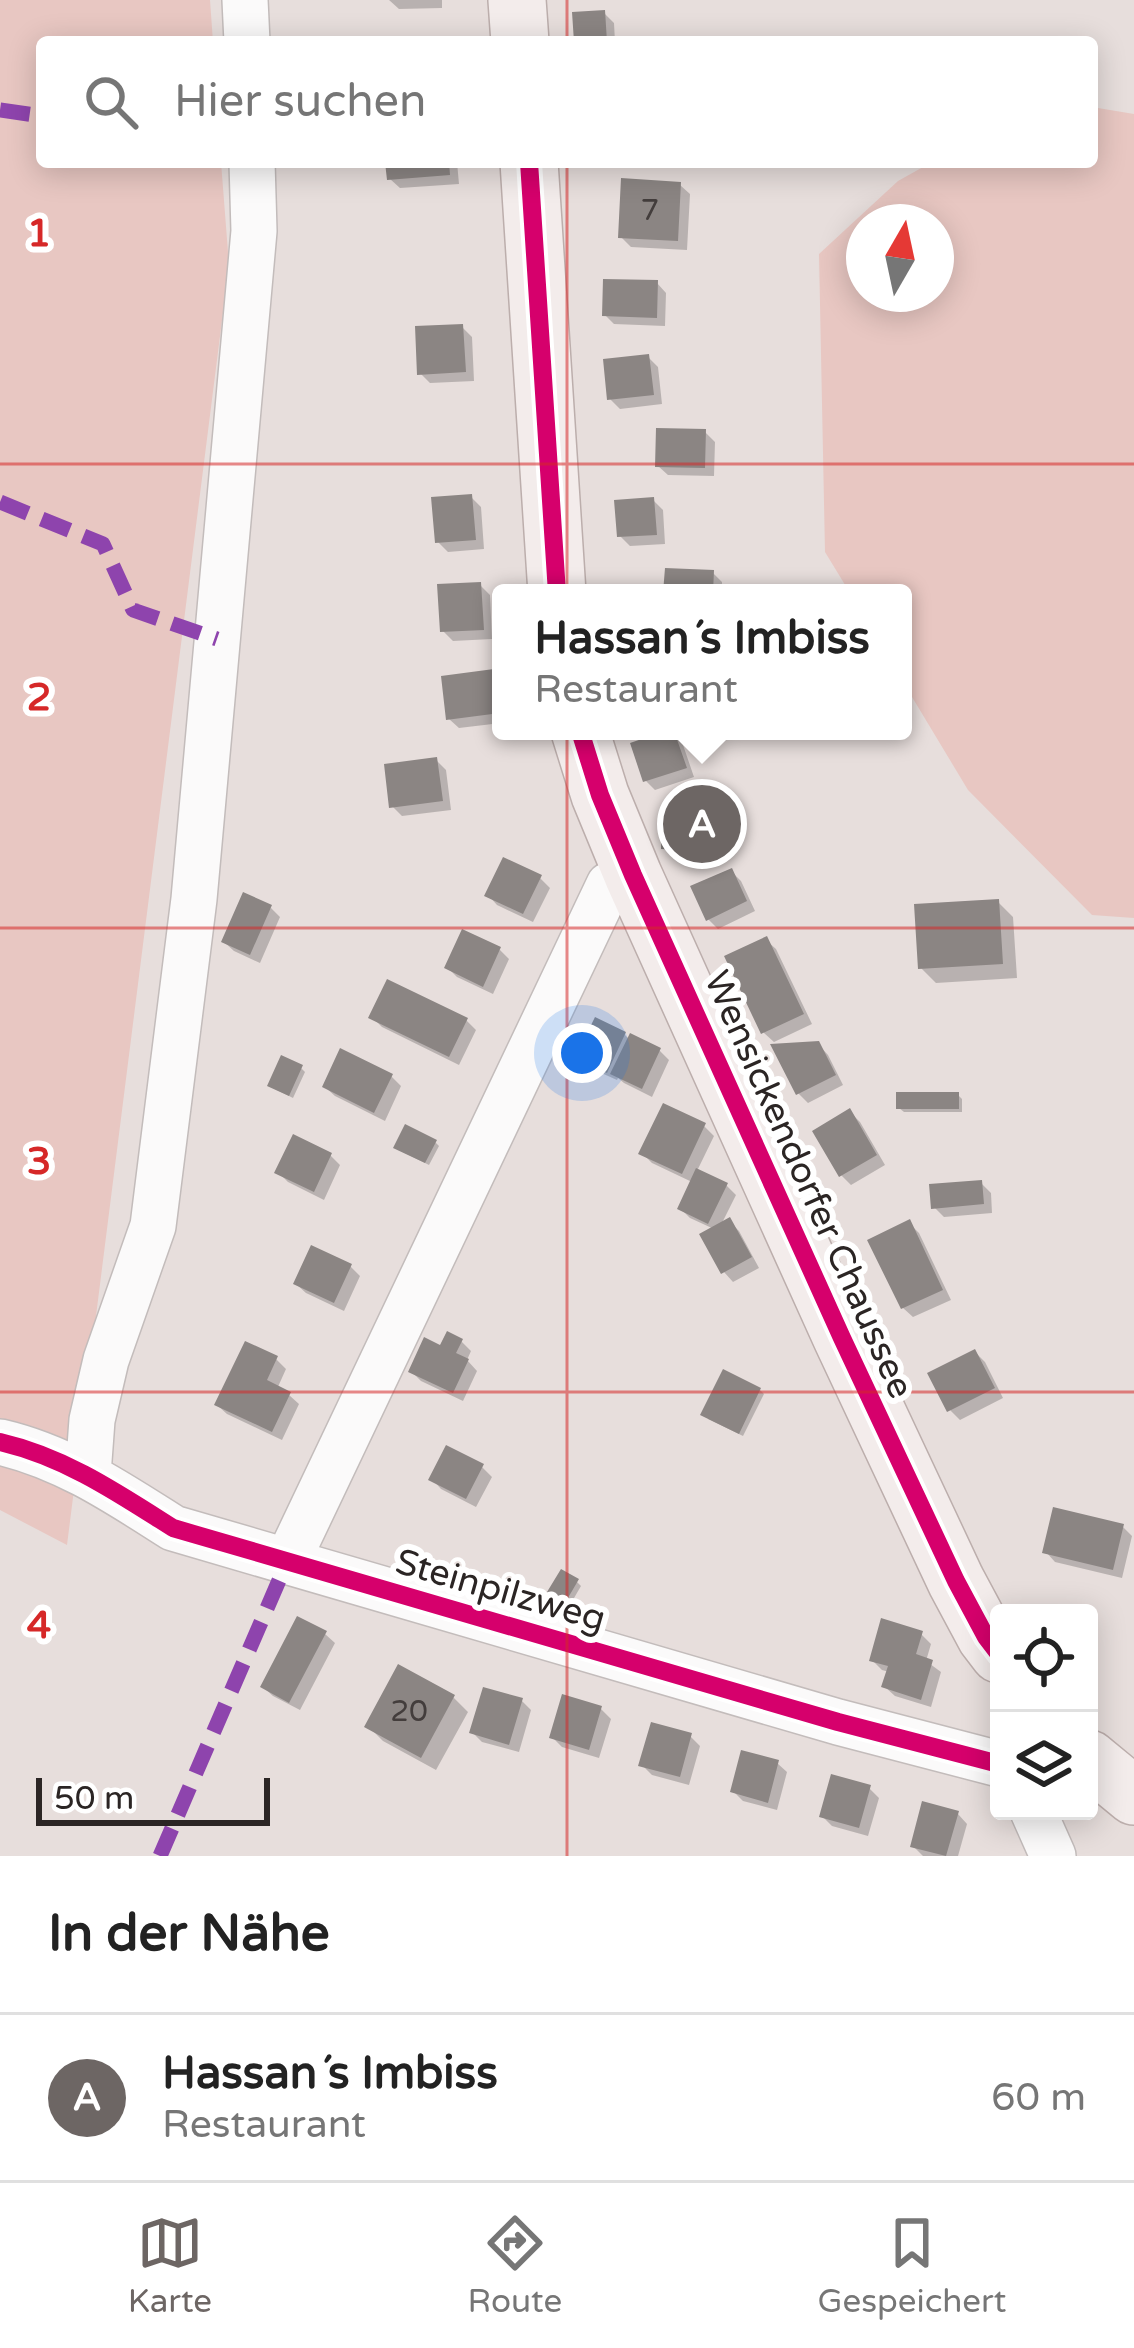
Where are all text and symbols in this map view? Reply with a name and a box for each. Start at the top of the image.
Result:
search box [36,36,1098,168]
icon: search [78,69,144,135]
text: Hier suchen [174,75,426,129]
house number: 7 [641,192,659,229]
north arrow [846,204,954,312]
text: 1 [27,210,51,257]
popup [492,584,912,740]
text: Hassan´s Imbiss [534,612,870,666]
text: Restaurant [534,666,738,713]
text: 2 [27,674,51,721]
pin: A [663,779,741,869]
street label: Wensickendorfer Chaussee [695,964,922,1405]
your location [552,1023,612,1083]
text: 3 [27,1138,51,1185]
street label: Steinpilzweg [391,1540,610,1641]
text: 4 [27,1602,51,1649]
map controls [990,1604,1098,1820]
button: locate [990,1604,1098,1712]
house number: 20 [390,1693,428,1730]
button: layers [990,1712,1098,1820]
scale bar [36,1772,270,1825]
text: 50 m [54,1779,134,1818]
text: In der Nähe [48,1903,330,1965]
text: Hassan´s Imbiss [162,2047,498,2101]
text: A [72,2074,102,2121]
text: 60 m [991,2074,1086,2121]
text: Restaurant [162,2101,366,2148]
tab: Karte [128,2210,212,2321]
tab: Route [467,2210,562,2321]
tab: Gespeichert [817,2210,1006,2321]

